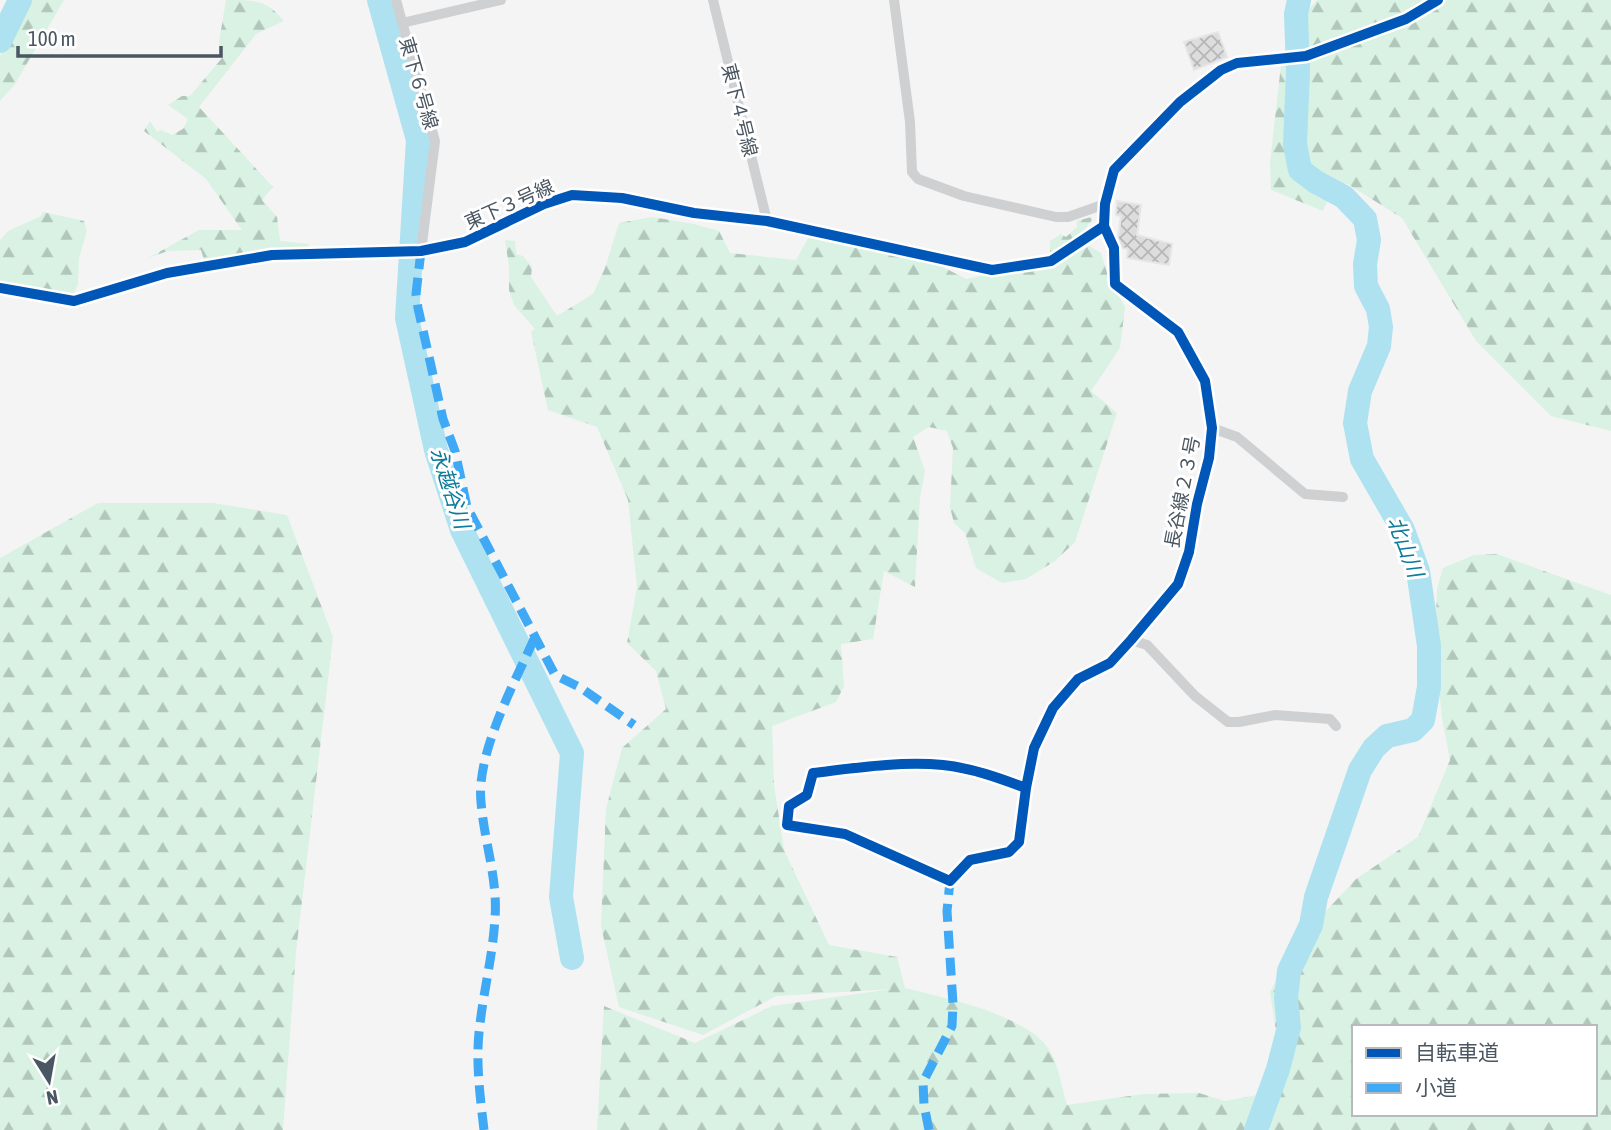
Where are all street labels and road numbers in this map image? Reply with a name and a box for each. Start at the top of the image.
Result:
street label: 東下６号線 [395,34,443,132]
street label: 東下４号線 [718,61,762,159]
street label: 東下３号線 [461,175,557,233]
street label: 長谷線２３号 [1160,434,1204,550]

